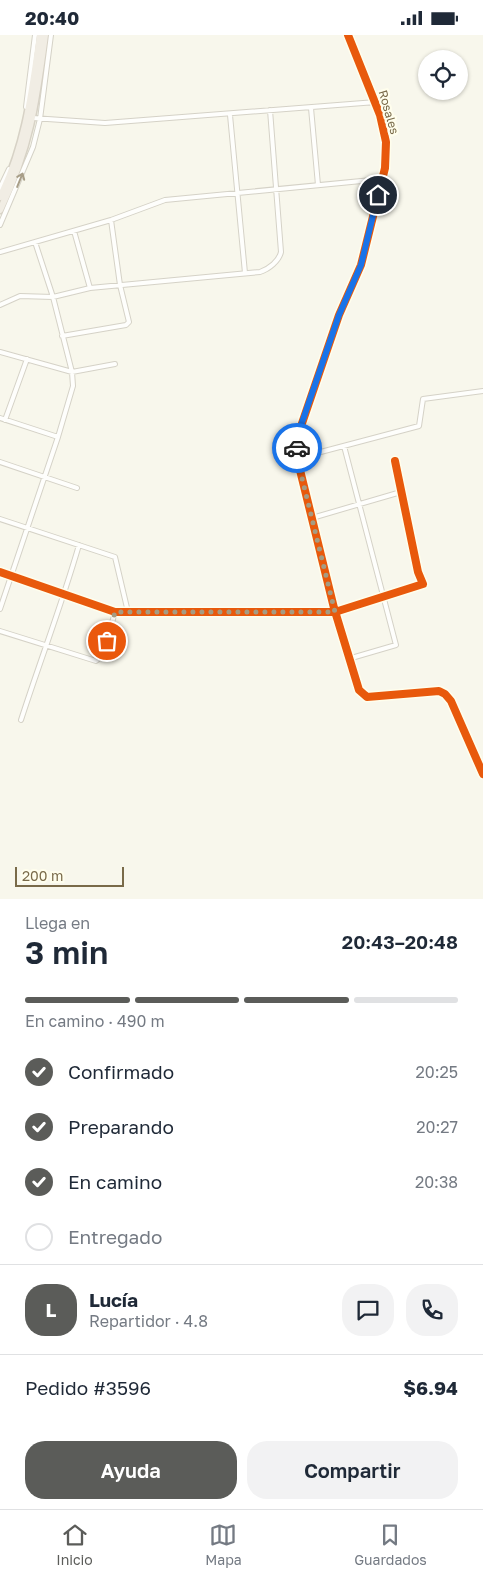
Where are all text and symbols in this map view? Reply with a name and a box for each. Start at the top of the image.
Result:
text: 20:40 [25,6,79,29]
map controls [418,50,468,100]
button: locate [418,50,468,100]
street label: Rosales [376,88,402,136]
one-way arrow [16,173,26,188]
pin [357,174,399,216]
icon: home [364,181,392,209]
courier [272,423,322,473]
icon: car [283,434,311,462]
pin [86,620,128,662]
icon: bag [93,627,121,655]
scale bar [15,864,124,887]
text: 200 m [22,867,63,884]
text: Llega en [25,913,90,933]
text: 20:43–20:48 [342,930,458,953]
text: 3 min [25,933,108,971]
text: En camino · 490 m [25,1011,165,1031]
icon: check [25,1058,53,1086]
text: Confirmado [68,1060,174,1083]
text: 20:25 [415,1062,458,1082]
icon: check [25,1113,53,1141]
text: Preparando [68,1115,174,1138]
text: 20:27 [416,1117,458,1137]
icon: check [25,1168,53,1196]
text: En camino [68,1170,162,1193]
text: 20:38 [415,1172,458,1192]
text: Entregado [68,1225,162,1248]
button: chat [342,1284,394,1336]
button: phone [406,1284,458,1336]
text: Lucía [89,1288,138,1311]
text: L [46,1298,56,1321]
text: Repartidor · 4.8 [89,1311,208,1331]
text: Pedido #3596 [25,1376,151,1399]
text: $6.94 [403,1376,458,1399]
button: Ayuda [25,1441,237,1499]
button: Compartir [247,1441,458,1499]
tab: Inicio [56,1521,93,1568]
tab: Mapa [205,1521,242,1568]
tab: Guardados [354,1521,427,1568]

